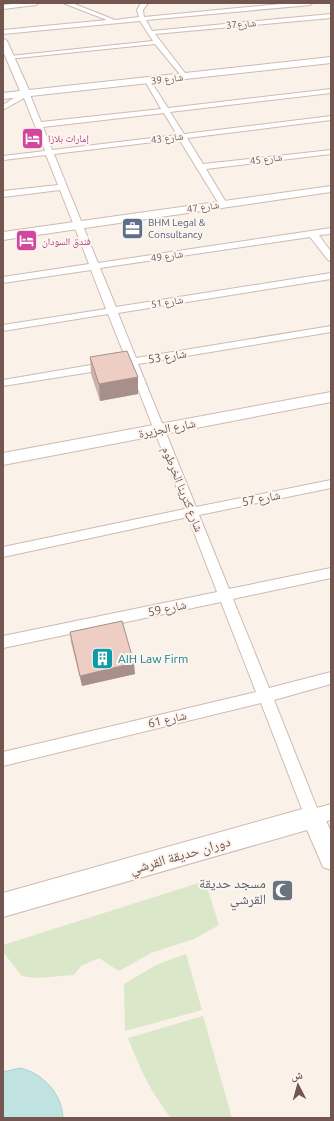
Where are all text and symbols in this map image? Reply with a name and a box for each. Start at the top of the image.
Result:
street label: شارع37 [225,17,257,32]
street label: شارع 39 [150,72,184,87]
hotel icon: إمارات بلازا [20,125,46,151]
street label: شارع 43 [150,131,184,146]
place label: إمارات بلازا [48,133,89,145]
street label: شارع 45 [249,152,283,167]
street label: شارع 47 [186,199,220,216]
office icon: BHM Legal & Consultancy [120,215,146,241]
place label: BHM Legal & Consultancy [148,217,206,240]
hotel icon: فندق السودان [13,228,39,254]
place label: فندق السودان [42,236,91,248]
street label: شارع 49 [150,248,184,265]
street label: شارع 51 [150,294,185,311]
street label: شارع 53 [147,347,188,367]
street label: شارع الجزيرة [137,416,197,442]
street label: شارع كترينا الخرطوم [158,444,206,534]
street label: شارع 57 [241,488,282,510]
street label: شارع 59 [147,598,188,620]
building icon: AIH Law Firm [90,645,116,671]
place label: AIH Law Firm [118,652,188,665]
street label: شارع 61 [146,708,188,732]
street label: دوران حديقة القرشي [128,833,233,880]
place label: مسجد حديقة القرشي [199,875,266,911]
mosque icon: مسجد حديقة القرشي [269,878,295,904]
north arrow [278,1065,318,1105]
text: ش [291,1068,304,1084]

